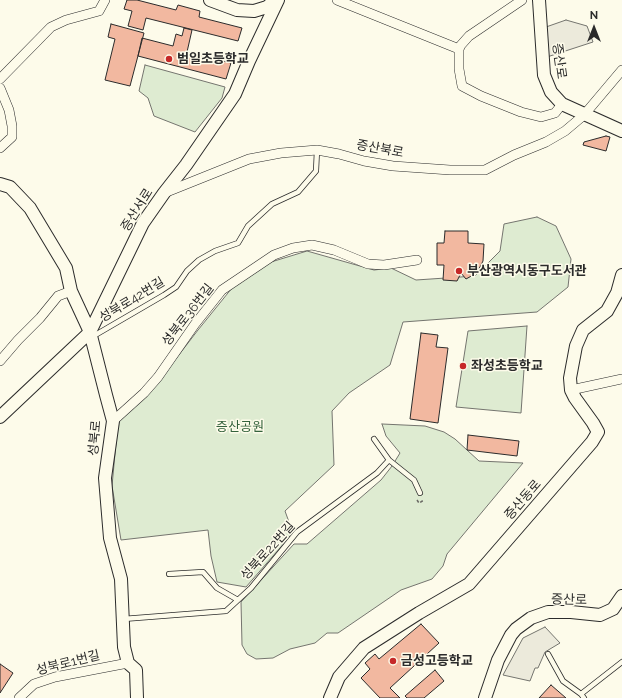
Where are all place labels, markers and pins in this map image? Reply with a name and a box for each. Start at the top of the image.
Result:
place label: 범일초등학교 [177,51,249,67]
marker: 범일초등학교 [164,54,174,64]
place label: 부산광역시동구도서관 [467,263,587,279]
marker: 부산광역시동구도서관 [454,266,464,276]
place label: 좌성초등학교 [471,358,543,374]
marker: 좌성초등학교 [458,361,468,371]
place label: 금성고등학교 [401,653,473,669]
marker: 금성고등학교 [388,656,398,666]

